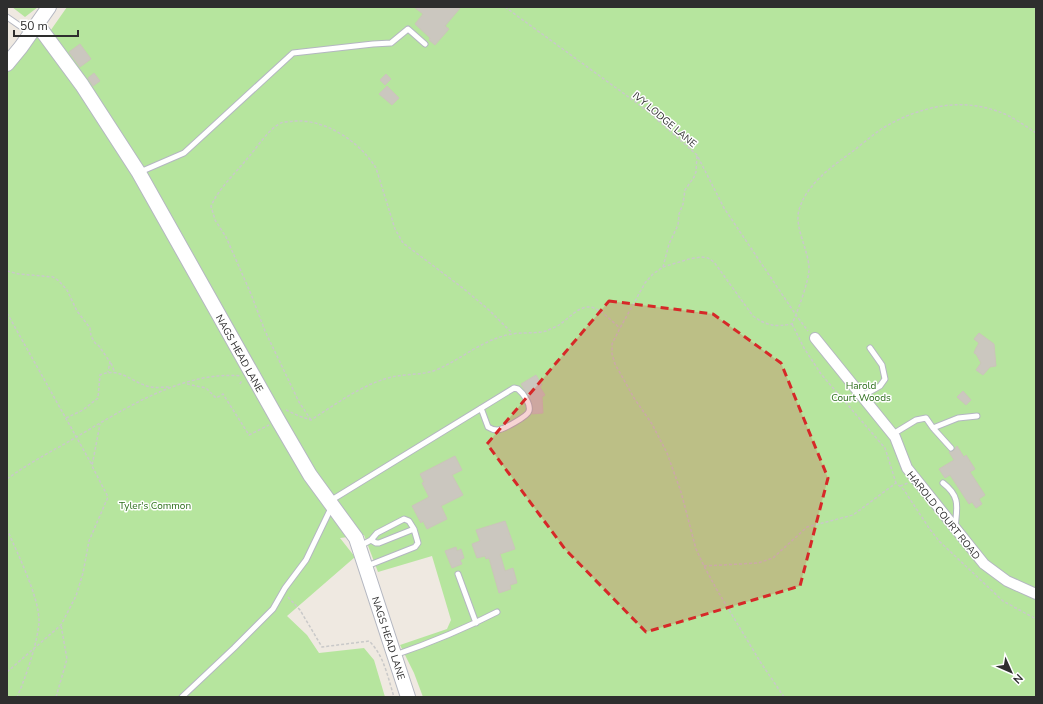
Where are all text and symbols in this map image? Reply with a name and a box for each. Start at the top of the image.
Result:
scale bar [14,12,78,38]
text: 50 m [20,18,48,34]
street label: IVY LODGE LANE [629,89,699,151]
street label: NAGS HEAD LANE [212,312,266,395]
park label: Harold Court Woods [831,379,891,405]
street label: HAROLD COURT ROAD [903,468,983,563]
park label: Tyler's Common [119,499,191,513]
street label: NAGS HEAD LANE [368,595,408,682]
north arrow [991,652,1031,692]
text: N [1010,671,1026,687]

